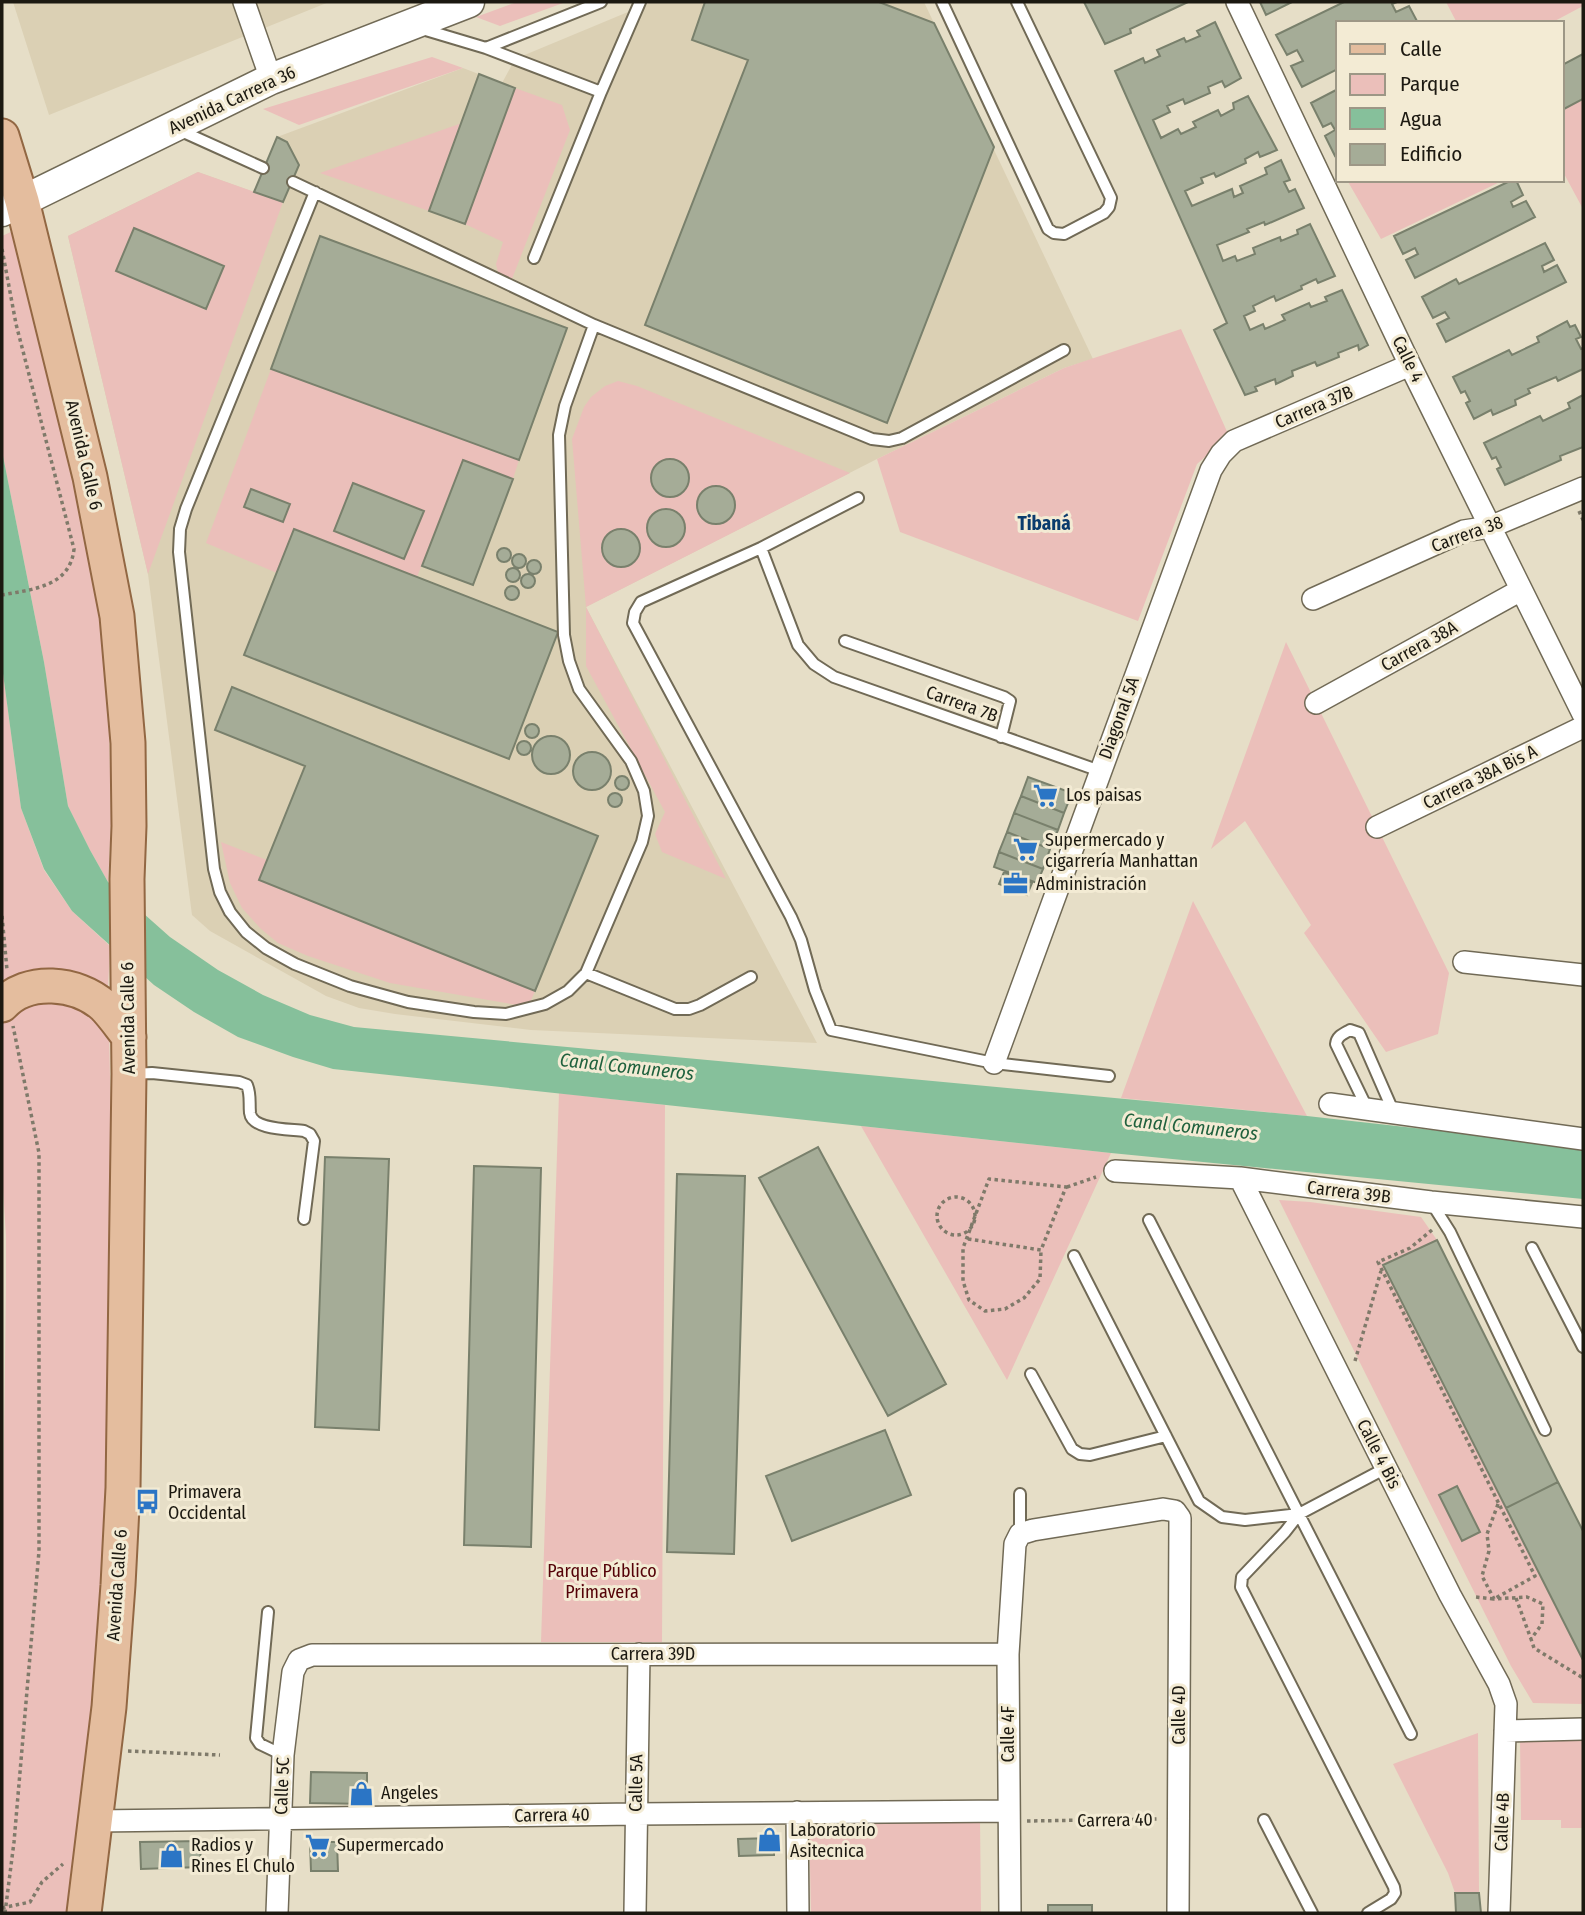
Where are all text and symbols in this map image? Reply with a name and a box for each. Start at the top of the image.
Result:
legend [1336,21,1564,182]
text: Calle [1400,36,1442,62]
street label: Avenida Carrera 36 [165,61,299,139]
text: Parque [1400,71,1460,97]
text: Agua [1400,106,1442,132]
text: Edificio [1400,141,1462,167]
street label: Calle 4 [1387,332,1429,386]
street label: Carrera 37B [1272,381,1356,433]
street label: Avenida Calle 6 [61,398,107,512]
street label: Carrera 38 [1428,511,1506,557]
district label: Tibaná [1017,512,1071,535]
street label: Carrera 38A [1377,616,1462,676]
street label: Diagonal 5A [1094,673,1144,762]
street label: Carrera 7B [923,681,1001,727]
street label: Carrera 38A Bis A [1419,740,1541,814]
supermarket icon: Los paisas [1032,781,1060,809]
place label: Los paisas [1066,784,1142,806]
place label: Supermercado y cigarrería Manhattan [1045,829,1198,872]
supermarket icon: Supermercado y cigarrería Manhattan [1011,836,1039,864]
office icon: Administración [1002,870,1030,898]
place label: Administración [1036,873,1147,895]
street label: Avenida Calle 6 [116,962,140,1074]
water label: Canal Comuneros [559,1048,695,1085]
water label: Canal Comuneros [1123,1108,1259,1145]
street label: Carrera 39B [1306,1176,1392,1208]
street label: Calle 4 Bis [1352,1416,1406,1493]
place label: Primavera Occidental [168,1481,246,1524]
bus stop icon: Primavera Occidental [134,1488,162,1516]
street label: Avenida Calle 6 [102,1528,132,1642]
park label: Parque Público Primavera [547,1560,657,1603]
street label: Carrera 39D [611,1643,695,1665]
street label: Calle 4D [1168,1685,1190,1745]
street label: Calle 4F [997,1706,1019,1762]
street label: Calle 5A [624,1753,648,1812]
street label: Calle 5C [270,1757,294,1815]
shop icon: Angeles [347,1779,375,1807]
place label: Angeles [381,1782,439,1804]
street label: Calle 4B [1490,1792,1514,1852]
street label: Carrera 40 [514,1803,590,1827]
street label: Carrera 40 [1077,1808,1153,1832]
place label: Laboratorio Asitecnica [790,1819,876,1862]
shop icon: Laboratorio Asitecnica [756,1826,784,1854]
supermarket icon: Supermercado [303,1831,331,1859]
place label: Radios y Rines El Chulo [191,1834,295,1877]
place label: Supermercado [337,1834,444,1856]
shop icon: Radios y Rines El Chulo [157,1841,185,1869]

